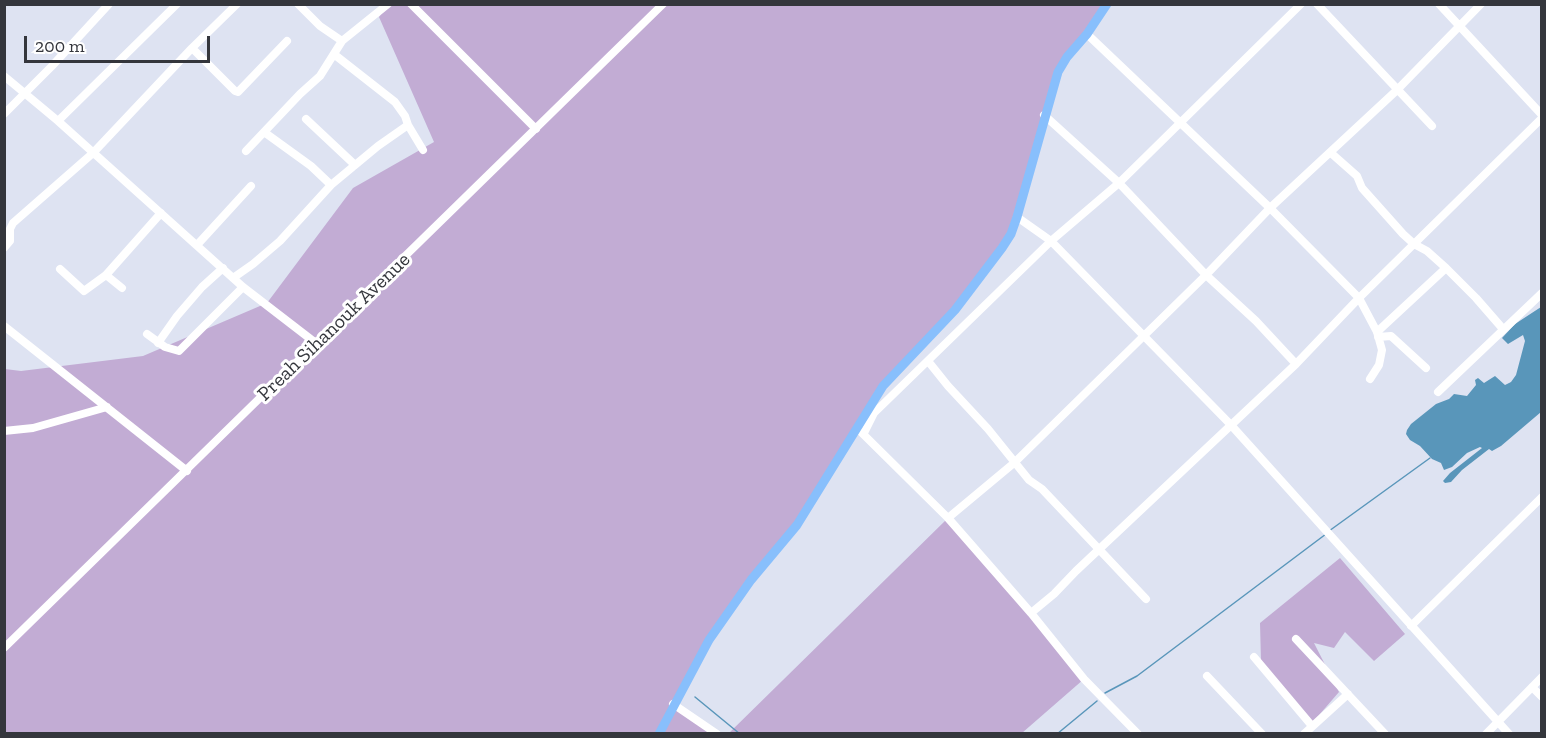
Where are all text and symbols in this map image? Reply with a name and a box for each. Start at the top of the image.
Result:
scale bar [27,24,213,62]
text: 200 m [35,35,85,57]
street label: Preah Sihanouk Avenue [253,248,415,406]

